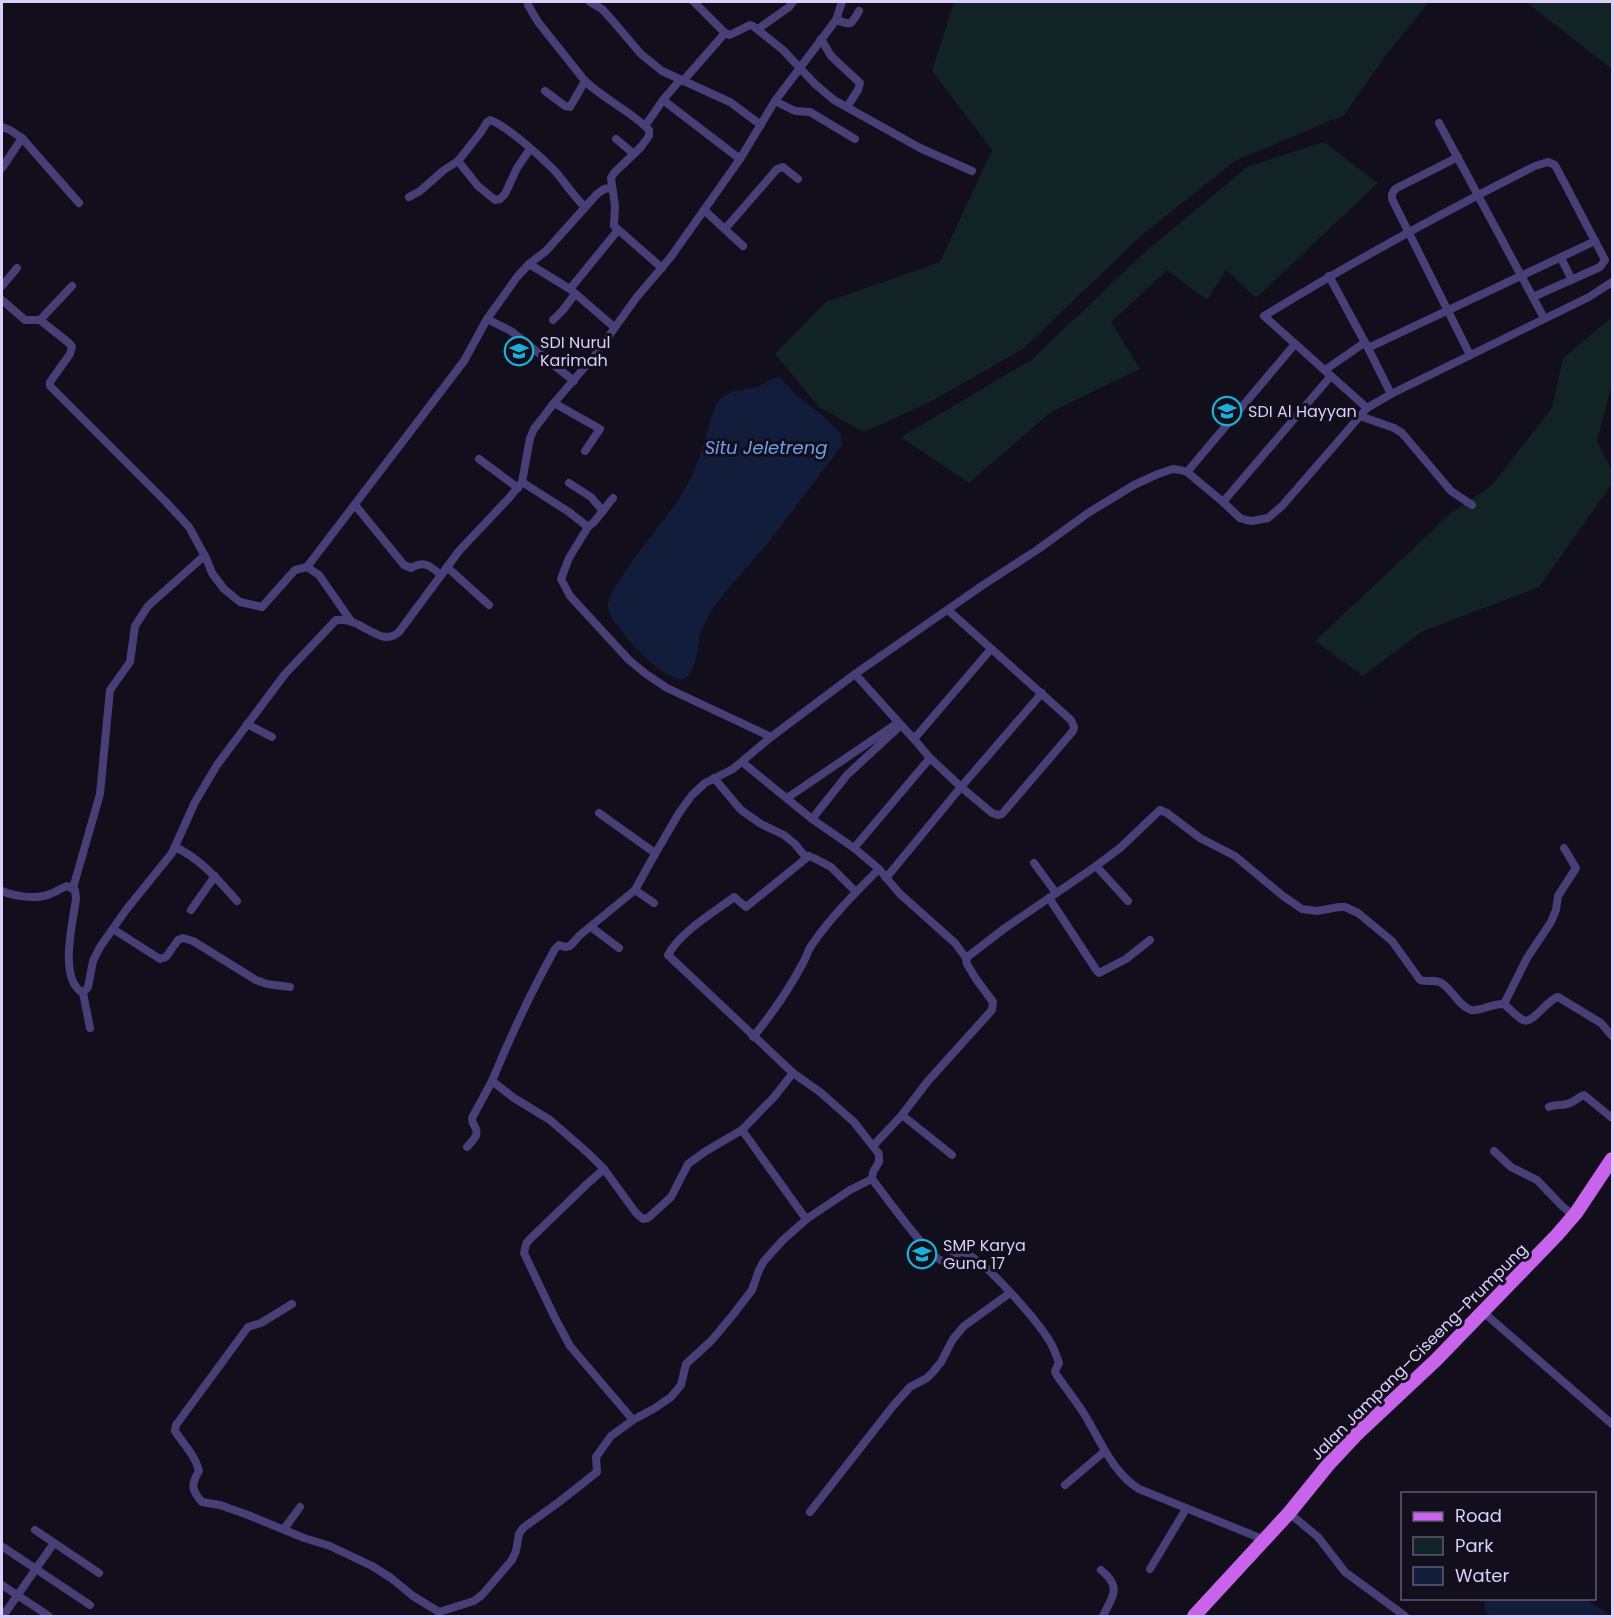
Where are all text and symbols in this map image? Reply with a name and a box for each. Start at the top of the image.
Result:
place label: SDI Nurul Karimah [540,331,611,372]
school or university icon: SDI Nurul Karimah [503,335,535,367]
school or university icon: SDI Al Hayyan [1211,395,1243,427]
place label: SDI Al Hayyan [1248,400,1357,423]
water label: Situ Jeletreng [705,435,827,460]
place label: SMP Karya Guna 17 [943,1234,1026,1275]
school or university icon: SMP Karya Guna 17 [906,1238,938,1270]
street label: Jalan Jampang–Ciseeng–Prumpung [1305,1238,1533,1466]
legend [1401,1492,1596,1600]
text: Road [1455,1503,1502,1528]
text: Park [1455,1533,1494,1558]
text: Water [1455,1563,1509,1588]

